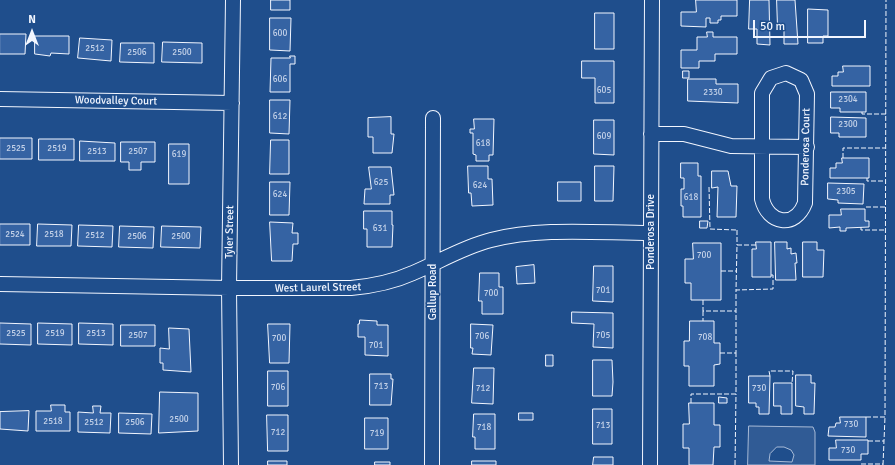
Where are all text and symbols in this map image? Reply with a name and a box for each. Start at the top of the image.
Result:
north arrow [12,12,52,52]
scale bar [755,12,868,38]
text: N [28,13,36,26]
text: 50 m [760,19,785,34]
house number: 600 [273,29,287,39]
house number: 2512 [85,44,105,54]
house number: 2506 [127,48,147,58]
house number: 2500 [172,48,192,58]
house number: 606 [273,75,287,85]
house number: 605 [597,86,611,96]
house number: 2330 [703,88,723,98]
street label: Woodvalley Court [75,94,157,108]
house number: 2304 [838,95,858,105]
street label: Ponderosa Court [799,108,813,186]
house number: 612 [273,112,287,122]
house number: 2300 [838,120,858,130]
house number: 609 [597,132,611,142]
house number: 618 [476,139,490,149]
house number: 2525 [6,144,26,154]
house number: 2519 [47,144,67,154]
house number: 2513 [87,147,107,157]
house number: 2507 [128,147,148,157]
house number: 619 [172,150,186,160]
house number: 625 [374,178,388,188]
house number: 624 [473,181,487,191]
house number: 2305 [836,187,856,197]
house number: 624 [273,190,287,200]
house number: 618 [684,193,698,203]
street label: Ponderosa Drive [644,194,658,270]
street label: Tyler Street [223,205,237,259]
house number: 631 [373,224,387,234]
house number: 2524 [5,230,25,240]
house number: 2518 [44,230,64,240]
house number: 2512 [85,231,105,241]
house number: 2506 [127,232,147,242]
house number: 2500 [171,232,191,242]
house number: 700 [697,251,711,261]
street label: Gallup Road [426,264,440,320]
street label: West Laurel Street [275,281,361,295]
house number: 701 [596,286,610,296]
house number: 700 [484,289,498,299]
house number: 2525 [6,329,26,339]
house number: 2519 [45,329,65,339]
house number: 2513 [86,329,106,339]
house number: 2507 [128,331,148,341]
house number: 705 [596,331,610,341]
house number: 706 [475,332,489,342]
house number: 708 [698,333,712,343]
house number: 700 [272,334,286,344]
house number: 701 [369,341,383,351]
house number: 713 [374,382,388,392]
house number: 706 [271,383,285,393]
house number: 712 [476,384,490,394]
house number: 730 [752,384,766,394]
house number: 2500 [169,415,189,425]
house number: 2518 [43,417,63,427]
house number: 2512 [84,418,104,428]
house number: 2506 [125,418,145,428]
house number: 730 [844,420,858,430]
house number: 713 [596,421,610,431]
house number: 718 [477,423,491,433]
house number: 712 [271,428,285,438]
house number: 719 [370,429,384,439]
house number: 730 [841,446,855,456]

